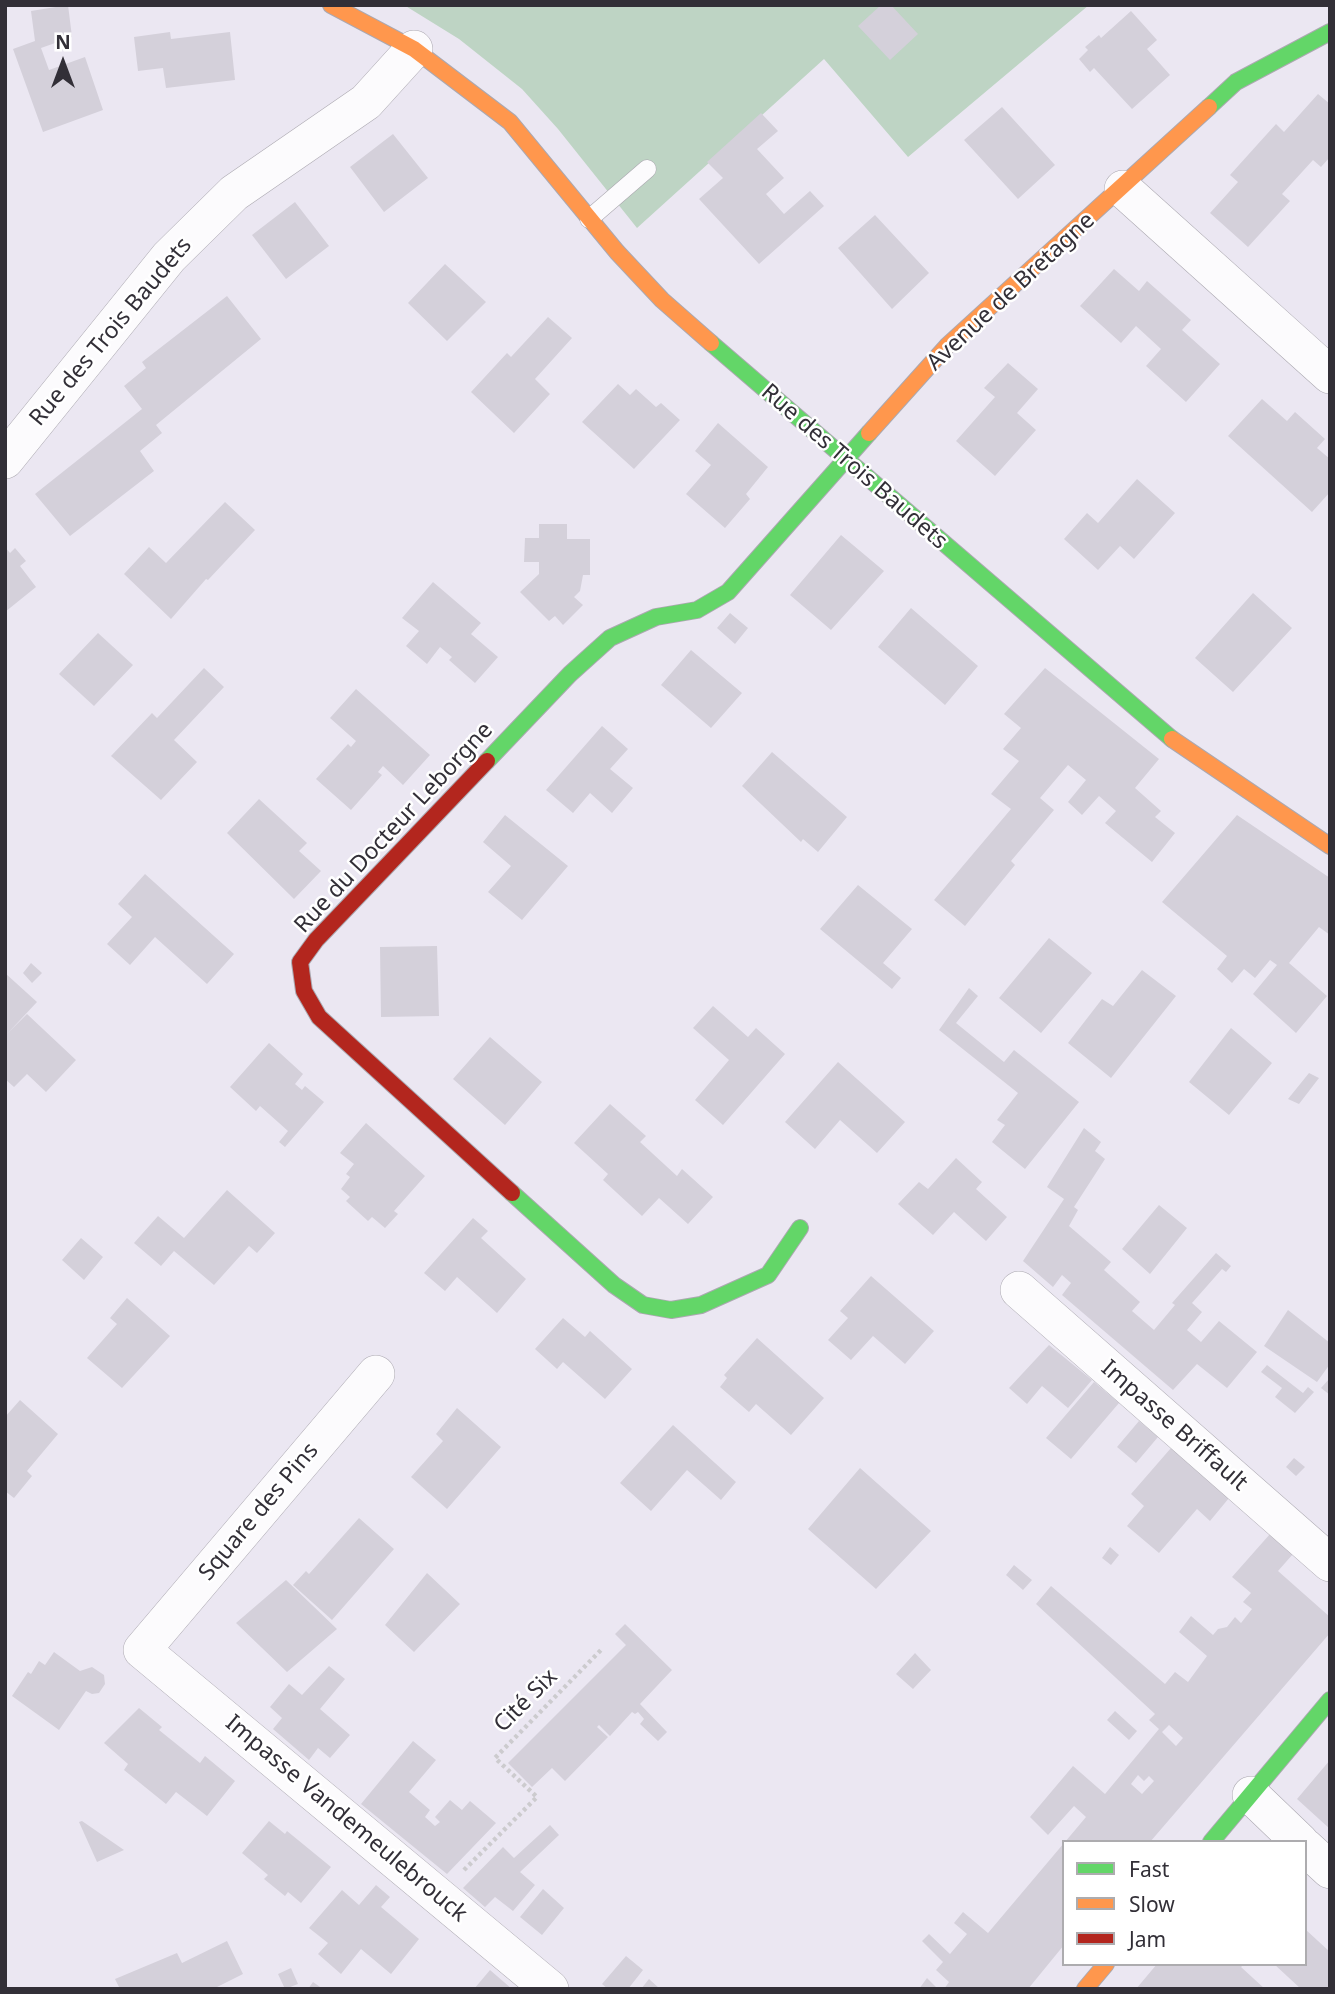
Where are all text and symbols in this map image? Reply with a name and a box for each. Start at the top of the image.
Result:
north arrow [28,28,98,98]
text: N [55,29,71,55]
street label: Avenue de Bretagne [921,207,1101,377]
street label: Rue des Trois Baudets [24,232,198,432]
street label: Rue des Trois Baudets [755,379,953,555]
street label: Rue du Docteur Leborgne [289,717,499,939]
street label: Impasse Briffault [1095,1355,1253,1497]
street label: Square des Pins [193,1438,325,1586]
street label: Cité Six [489,1664,563,1738]
street label: Impasse Vandemeulebrouck [219,1710,473,1928]
legend [1062,1840,1307,1966]
text: Fast [1129,1855,1169,1883]
text: Slow [1129,1890,1175,1918]
text: Jam [1129,1925,1166,1953]

